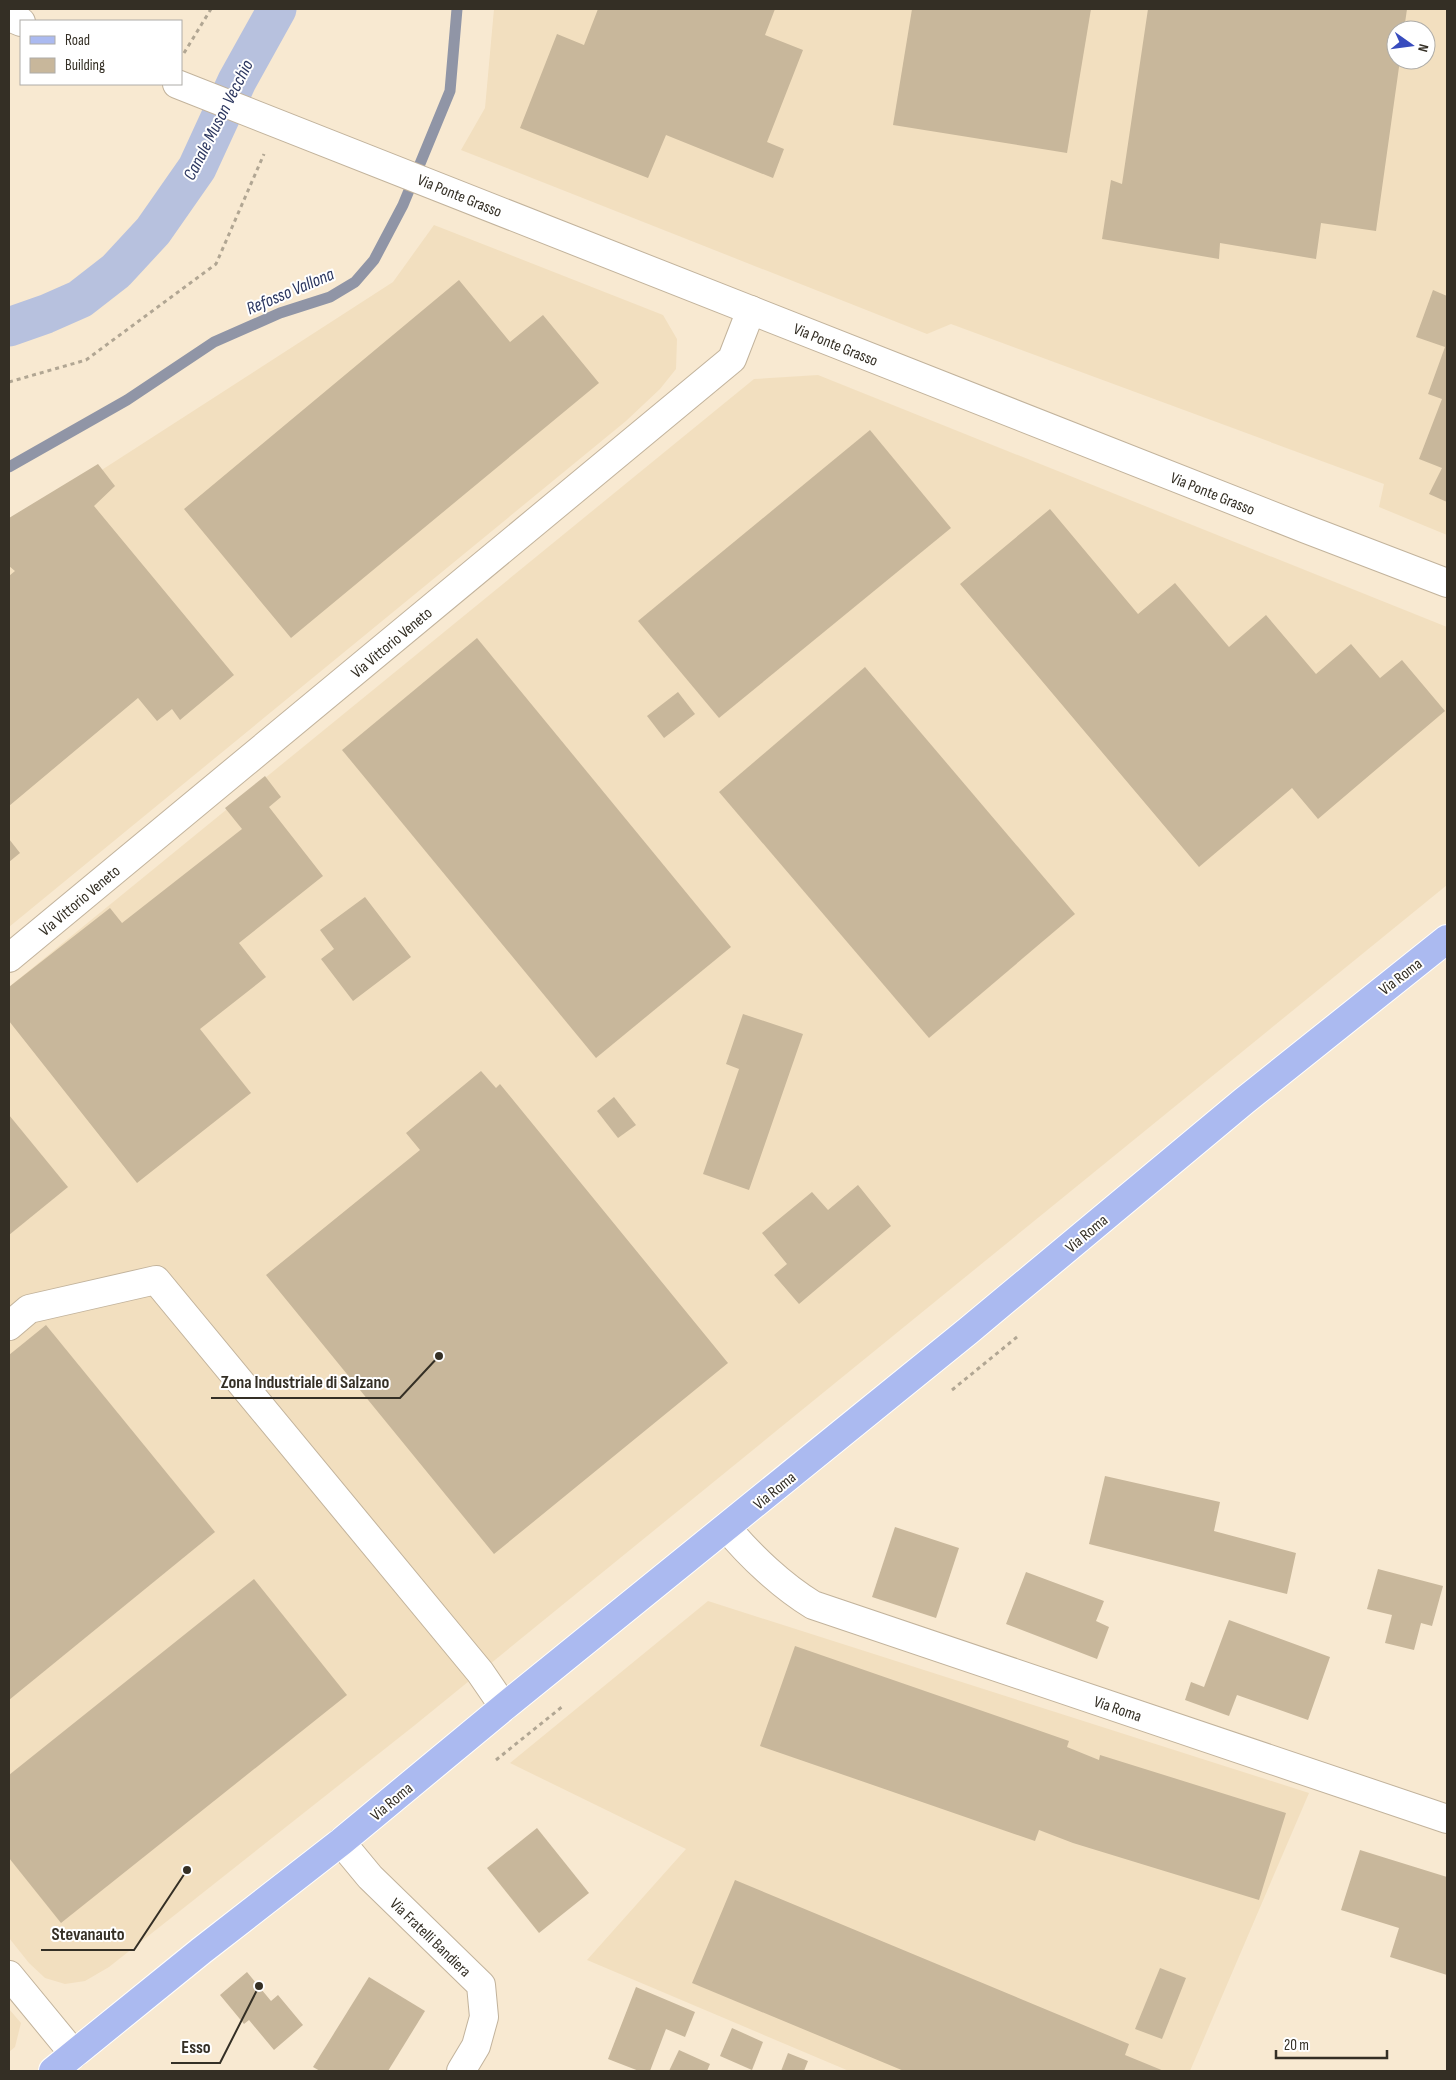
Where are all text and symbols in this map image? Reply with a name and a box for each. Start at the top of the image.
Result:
legend [20,20,182,85]
north arrow [1386,20,1436,70]
text: Road [65,31,90,50]
text: N [1414,42,1432,54]
text: Building [65,56,105,75]
water label: Canale Muson Vecchio [179,56,258,184]
street label: Via Ponte Grasso [414,171,504,222]
water label: Refosso Vallona [243,263,338,319]
street label: Via Ponte Grasso [790,320,880,371]
street label: Via Ponte Grasso [1167,469,1257,520]
street label: Via Vittorio Veneto [348,604,436,683]
street label: Via Vittorio Veneto [36,862,124,941]
street label: Via Roma [1376,955,1426,1000]
street label: Via Roma [1062,1211,1112,1257]
callout: Zona Industriale di Salzano [211,1365,400,1398]
text: Zona Industriale di Salzano [221,1372,389,1393]
street label: Via Roma [750,1468,800,1514]
street label: Via Roma [1091,1692,1144,1726]
street label: Via Roma [367,1779,417,1825]
street label: Via Fratelli Bandiera [386,1895,474,1981]
callout: Stevanauto [41,1917,134,1950]
text: Stevanauto [51,1924,125,1945]
scale bar [1276,2028,1387,2060]
callout: Esso [171,2030,220,2063]
text: 20 m [1284,2036,1309,2055]
text: Esso [181,2037,211,2058]

